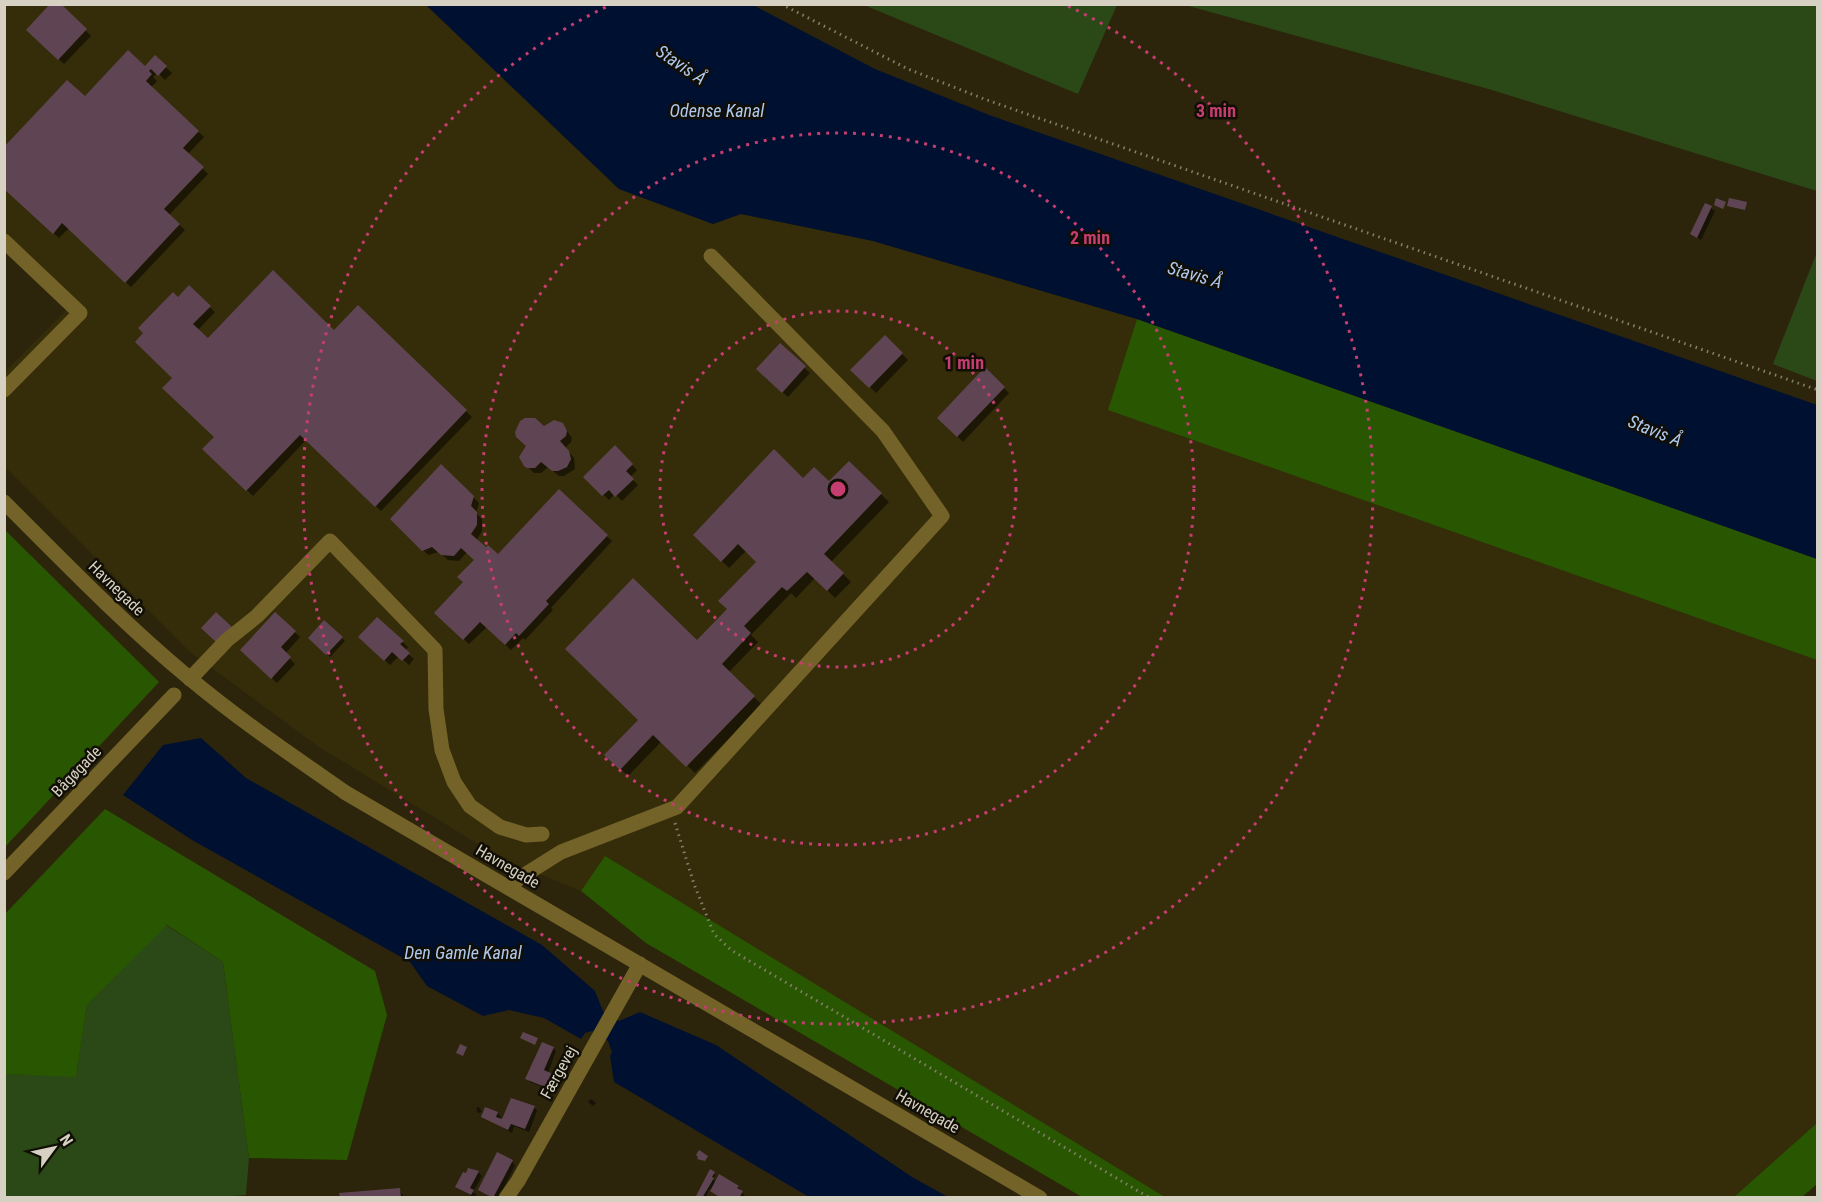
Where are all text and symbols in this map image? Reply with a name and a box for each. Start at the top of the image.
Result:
water label: Stavis Å [652,39,711,89]
water label: Odense Kanal [670,100,765,121]
text: 3 min [1196,100,1236,121]
text: 2 min [1070,227,1110,248]
water label: Stavis Å [1165,256,1225,292]
text: 1 min [944,352,984,373]
water label: Stavis Å [1625,409,1685,451]
centre of rings [828,479,848,499]
street label: Havnegade [85,557,149,620]
street label: Bågøgade [48,742,105,801]
street label: Havnegade [472,841,543,892]
water label: Den Gamle Kanal [404,942,523,963]
street label: Færgevej [536,1043,581,1102]
street label: Havnegade [892,1086,963,1137]
north arrow [24,1118,84,1178]
text: N [56,1131,77,1149]

